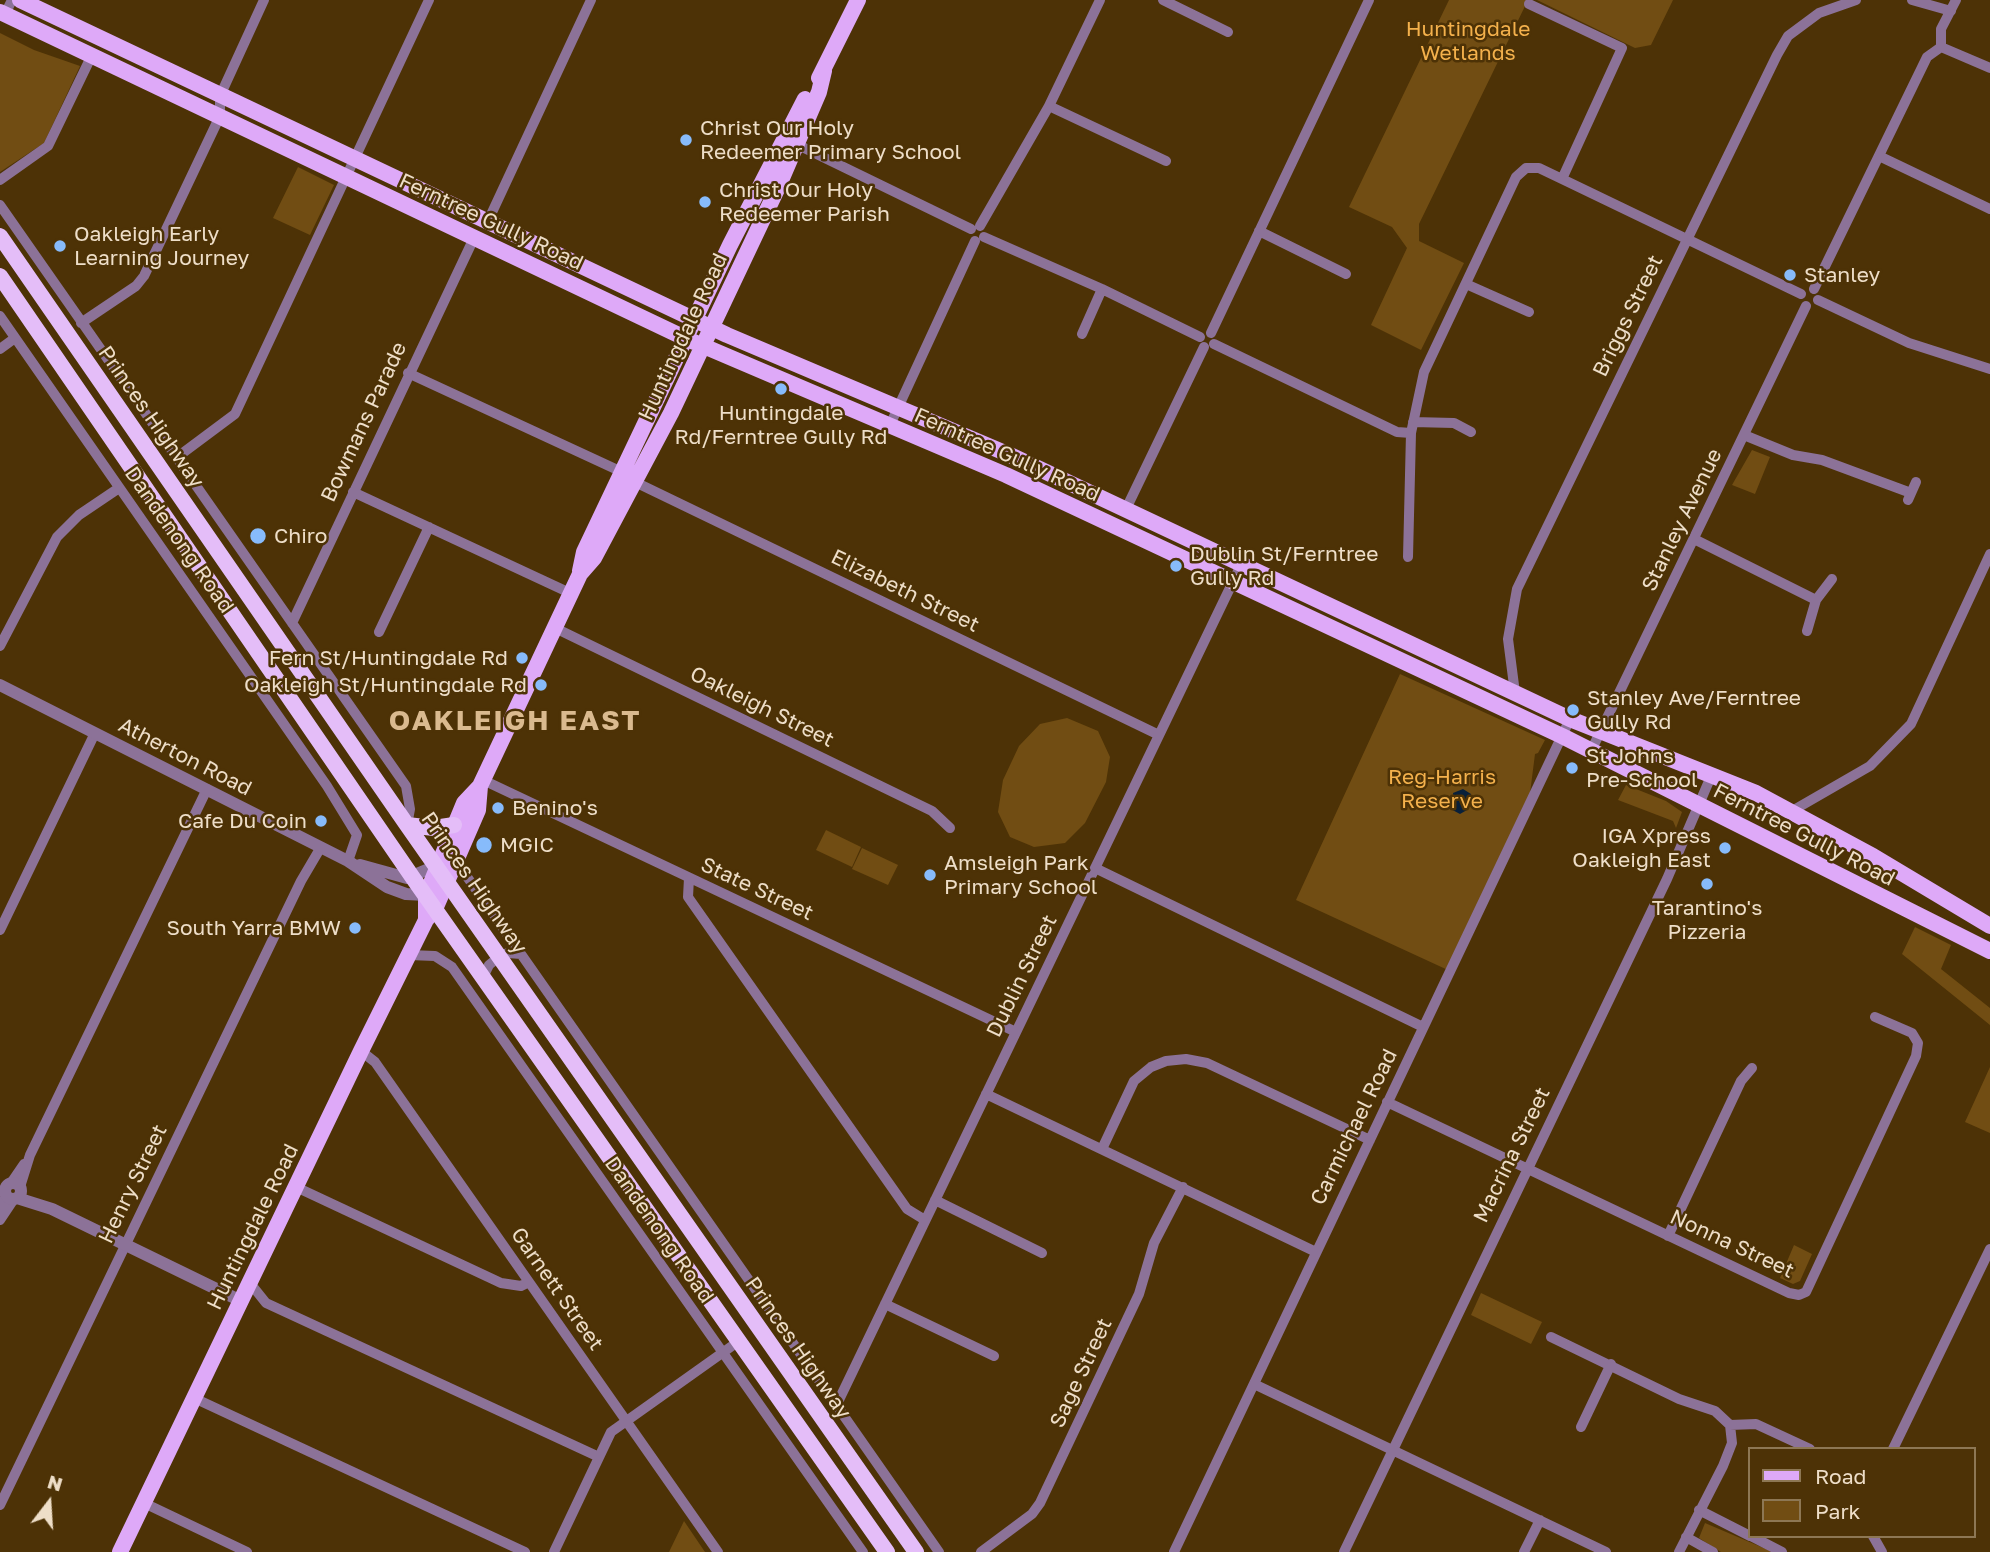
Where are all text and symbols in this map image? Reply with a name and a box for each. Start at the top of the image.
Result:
park label: Huntingdale Wetlands [1406,16,1530,66]
place label: Christ Our Holy Redeemer Primary School [700,115,961,165]
marker: Christ Our Holy Redeemer Primary School [678,132,694,148]
street label: Ferntree Gully Road [395,168,587,276]
place label: Christ Our Holy Redeemer Parish [719,177,890,227]
marker: Christ Our Holy Redeemer Parish [697,194,713,210]
place label: Oakleigh Early Learning Journey [74,221,249,271]
marker: Oakleigh Early Learning Journey [52,238,68,254]
street label: Huntingdale Road [633,249,733,425]
street label: Briggs Street [1588,251,1668,381]
place label: Stanley [1804,262,1880,288]
marker: Stanley [1782,267,1798,283]
street label: Bowmans Parade [316,338,412,506]
street label: Princes Highway [93,341,209,493]
marker: Huntingdale Rd/Ferntree Gully Rd [773,381,789,397]
place label: Huntingdale Rd/Ferntree Gully Rd [675,400,887,450]
street label: Ferntree Gully Road [910,403,1104,507]
street label: Stanley Avenue [1637,445,1727,595]
street label: Dandenong Road [119,462,239,618]
place label: Chiro [274,523,327,549]
marker: Chiro [248,526,268,546]
place label: Dublin St/Ferntree Gully Rd [1190,541,1378,591]
street label: Elizabeth Street [827,544,983,638]
marker: Dublin St/Ferntree Gully Rd [1168,558,1184,574]
place label: Fern St/Huntingdale Rd [269,645,508,671]
marker: Fern St/Huntingdale Rd [514,650,530,666]
street label: Oakleigh Street [686,661,838,753]
place label: Oakleigh St/Huntingdale Rd [244,672,527,698]
marker: Oakleigh St/Huntingdale Rd [533,677,549,693]
place label: Stanley Ave/Ferntree Gully Rd [1587,685,1801,735]
marker: Stanley Ave/Ferntree Gully Rd [1565,702,1581,718]
district label: OAKLEIGH EAST [390,704,640,738]
street label: Atherton Road [114,713,256,801]
place label: St Johns Pre-School [1586,743,1698,793]
marker: St Johns Pre-School [1564,760,1580,776]
park label: Reg-Harris Reserve [1388,764,1496,814]
street label: Ferntree Gully Road [1709,778,1899,892]
place label: Benino's [512,795,598,821]
marker: Benino's [490,800,506,816]
street label: Princes Highway [416,807,532,959]
place label: Cafe Du Coin [178,808,307,834]
marker: Cafe Du Coin [313,813,329,829]
place label: IGA Xpress Oakleigh East [1572,823,1711,873]
place label: MGIC [500,832,554,858]
marker: MGIC [474,835,494,855]
marker: IGA Xpress Oakleigh East [1717,840,1733,856]
place label: Amsleigh Park Primary School [944,850,1098,900]
street label: State Street [697,852,817,926]
marker: Amsleigh Park Primary School [922,867,938,883]
marker: Tarantino's Pizzeria [1699,876,1715,892]
place label: Tarantino's Pizzeria [1652,895,1762,945]
street label: Dublin Street [982,911,1062,1041]
place label: South Yarra BMW [166,915,341,941]
marker: South Yarra BMW [347,920,363,936]
street label: Carmichael Road [1305,1045,1403,1209]
street label: Macrina Street [1468,1083,1556,1227]
street label: Henry Street [93,1120,173,1248]
street label: Huntingdale Road [202,1140,304,1314]
street label: Dandenong Road [599,1152,719,1308]
street label: Nonna Street [1666,1204,1798,1284]
street label: Garnett Street [505,1223,609,1355]
street label: Princes Highway [740,1272,856,1424]
street label: Sage Street [1045,1314,1117,1432]
legend [1748,1447,1976,1538]
text: Road [1815,1463,1866,1489]
north arrow [14,1468,84,1538]
text: N [45,1469,66,1496]
text: Park [1815,1498,1860,1524]

